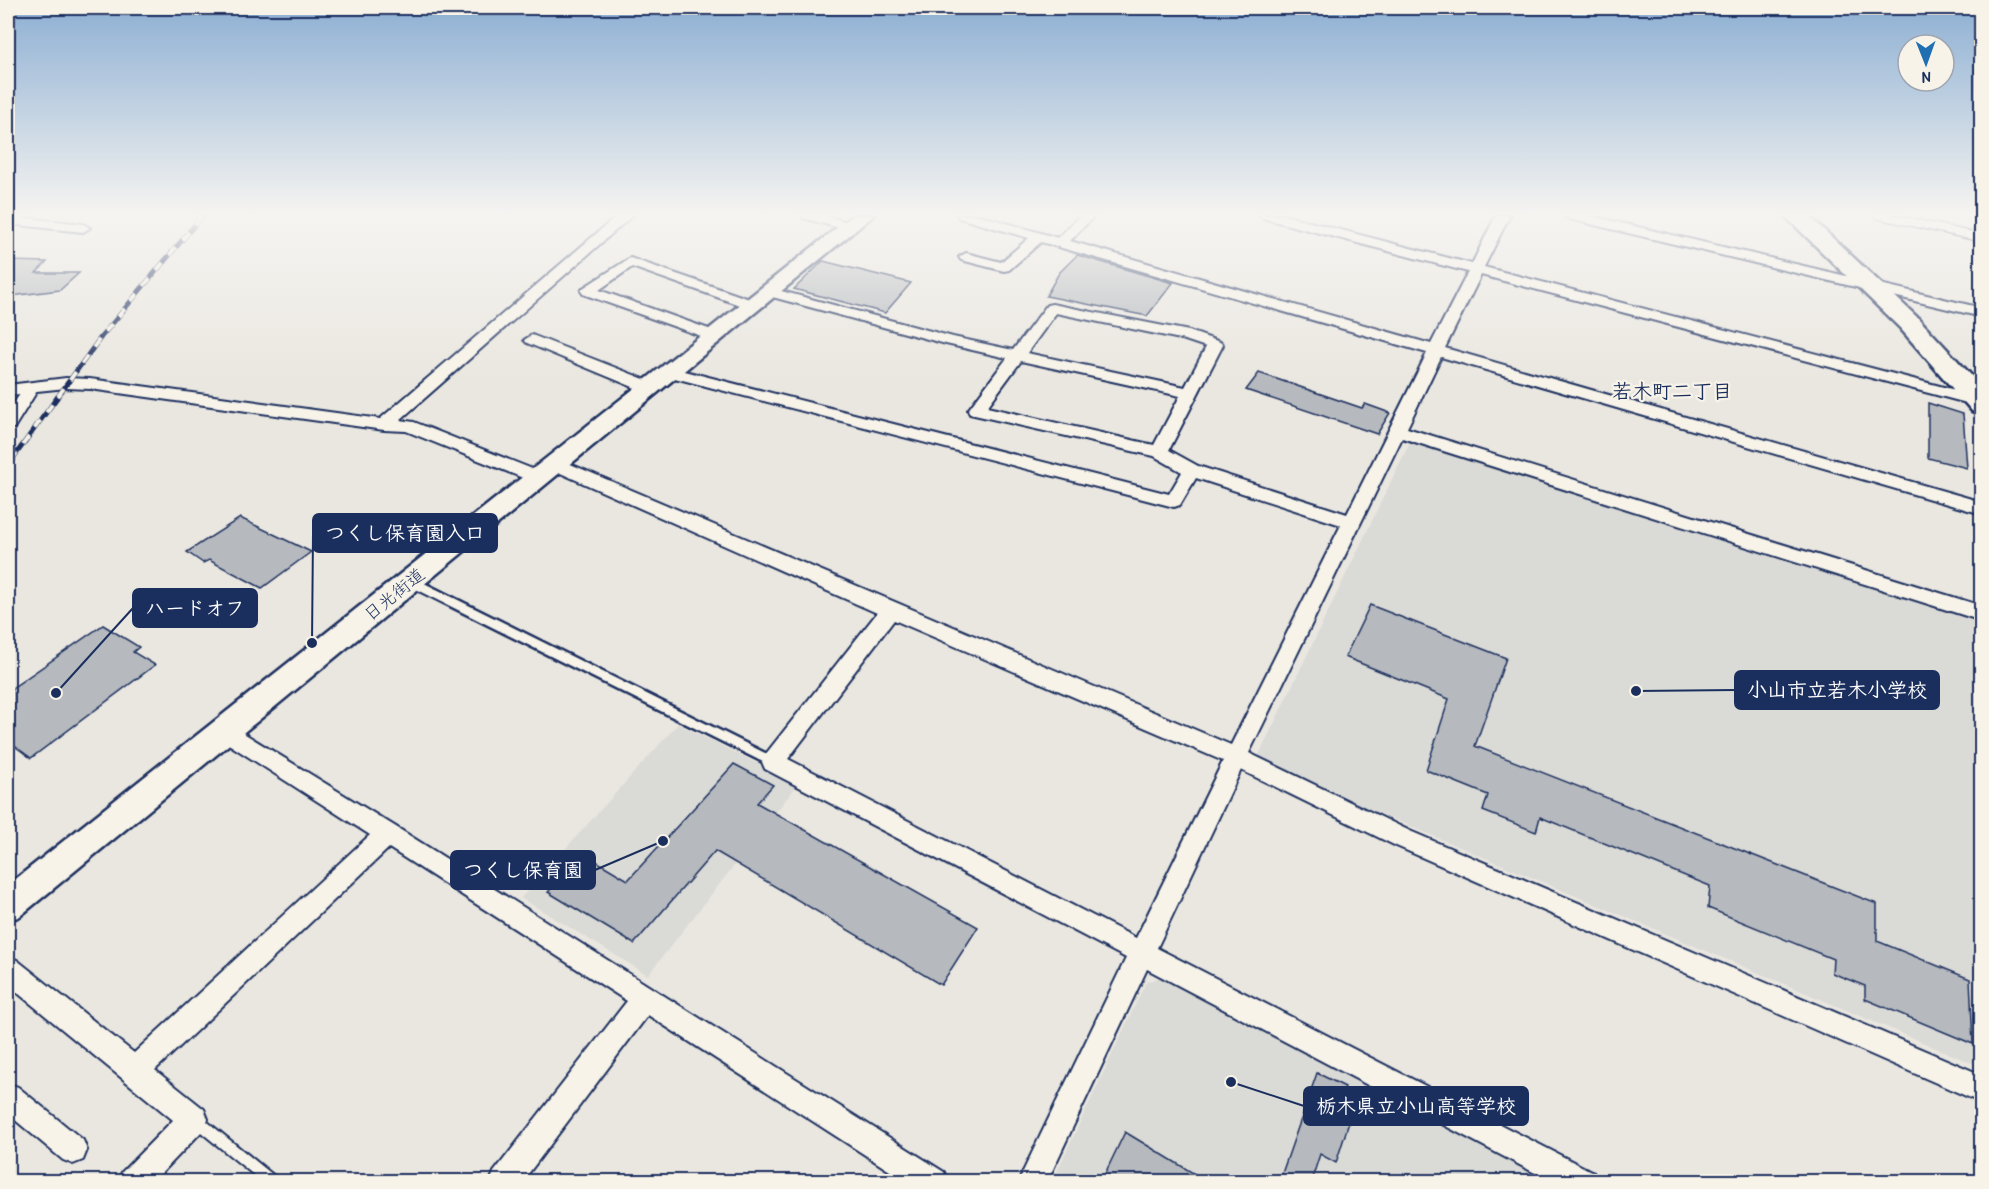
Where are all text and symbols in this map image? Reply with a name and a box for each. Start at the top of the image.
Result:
north arrow [1896,33,1956,93]
text: N [1921,67,1931,89]
district label: 若木町二丁目 [1612,377,1732,404]
callout: つくし保育園入口 [313,514,497,552]
text: つくし保育園入口 [325,519,485,546]
street label: 日光街道 [358,562,430,626]
callout: ハードオフ [133,589,257,627]
text: ハードオフ [145,594,245,621]
callout: 小山市立若木小学校 [1735,671,1939,709]
text: 小山市立若木小学校 [1747,676,1927,703]
callout: つくし保育園 [451,851,595,889]
text: つくし保育園 [463,856,583,883]
callout: 栃木県立小山高等学校 [1304,1087,1528,1125]
text: 栃木県立小山高等学校 [1316,1092,1516,1119]

